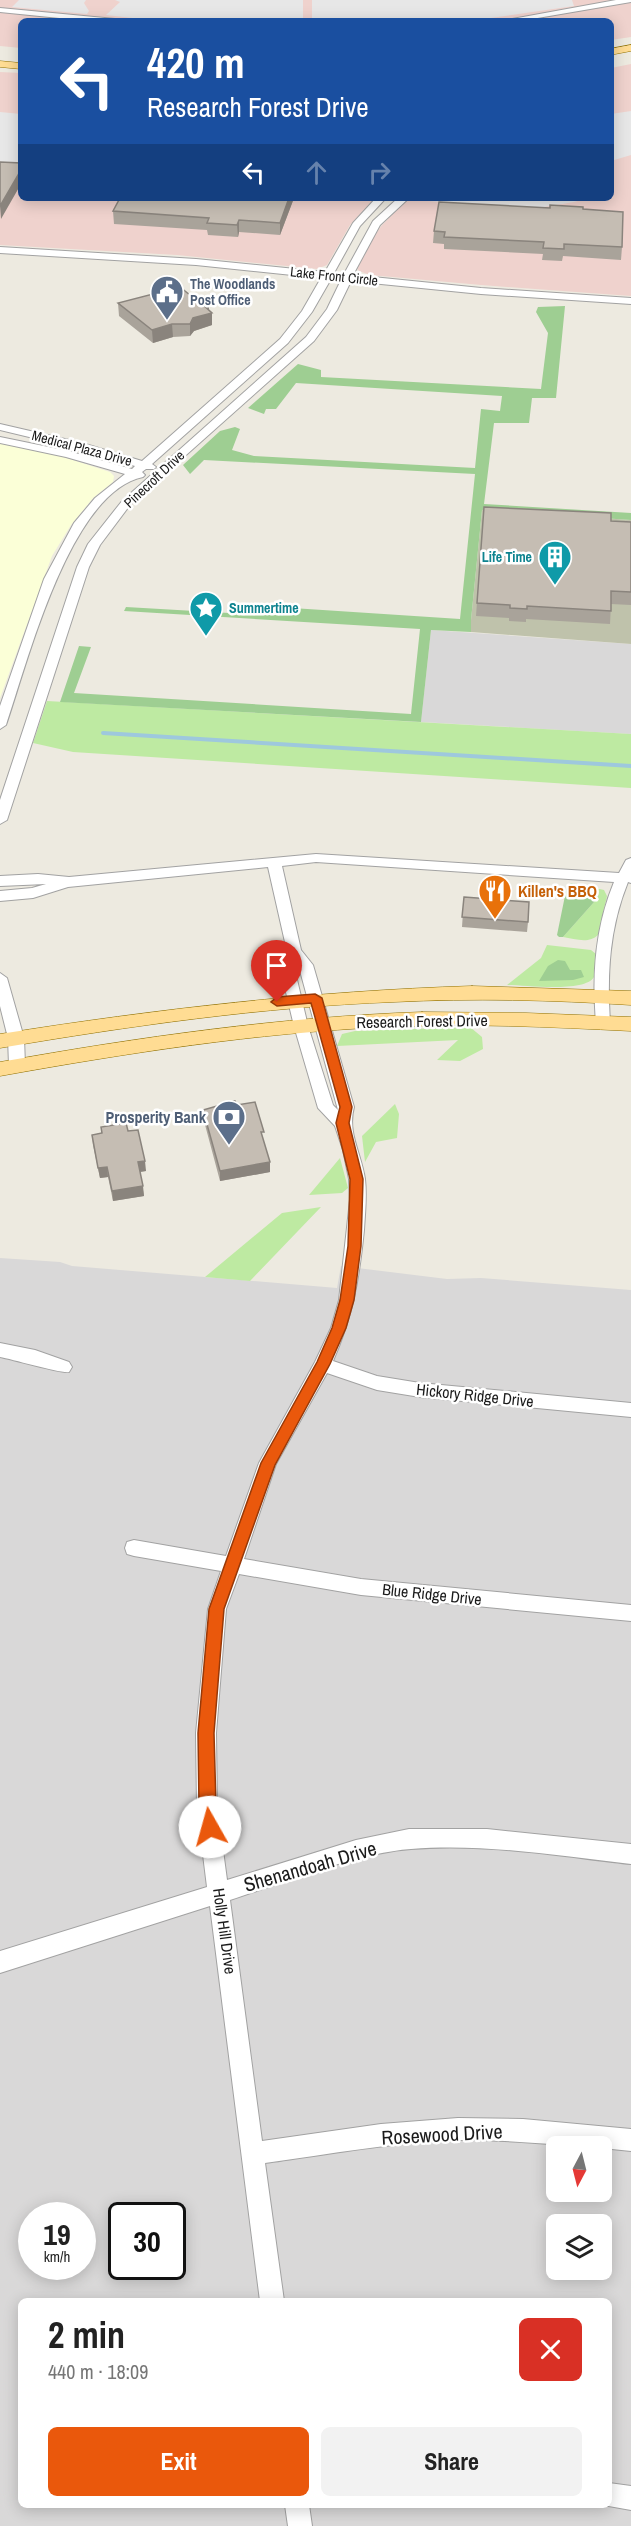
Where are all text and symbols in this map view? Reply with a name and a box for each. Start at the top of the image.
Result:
text: 420 m [147,35,245,91]
icon: left [48,42,126,120]
text: Research Forest Drive [147,89,369,125]
icon: left [237,156,270,189]
icon: ahead [300,156,333,189]
icon: right [363,156,396,189]
street label: Lake Front Circle [289,262,379,290]
public building icon: The Woodlands Post Office [149,274,185,321]
place label: The Woodlands Post Office [190,275,275,309]
street label: Medical Plaza Drive [30,426,134,470]
street label: Pinecroft Drive [120,446,188,512]
building icon: Life Time [537,539,573,586]
place label: Life Time [482,548,532,566]
place icon: Summertime [188,590,224,637]
place label: Summertime [229,599,299,617]
restaurant icon: Killen's BBQ [477,873,513,920]
place label: Killen's BBQ [518,880,597,902]
pin [251,940,302,1002]
icon: arrive [260,949,293,982]
street label: Research Forest Drive [356,1009,488,1033]
bank icon: Prosperity Bank [211,1099,247,1146]
place label: Prosperity Bank [105,1106,207,1128]
street label: Hickory Ridge Drive [415,1378,535,1412]
street label: Blue Ridge Drive [381,1578,483,1610]
position arrow [178,1795,242,1859]
street label: Shenandoah Drive [241,1834,379,1898]
street label: Holly Hill Drive [208,1887,242,1975]
street label: Rosewood Drive [381,2117,503,2151]
north arrow [546,2136,612,2202]
map controls [546,2136,612,2280]
speed limit sign: 30 [108,2202,186,2280]
text: 19 [43,2214,71,2254]
button: layers [546,2214,612,2280]
text: km/h [44,2246,70,2267]
text: 2 min [48,2311,125,2359]
button: close [519,2318,582,2381]
text: 440 m · 18:09 [48,2358,148,2385]
button: Exit [48,2427,309,2496]
button: Share [321,2427,582,2496]

